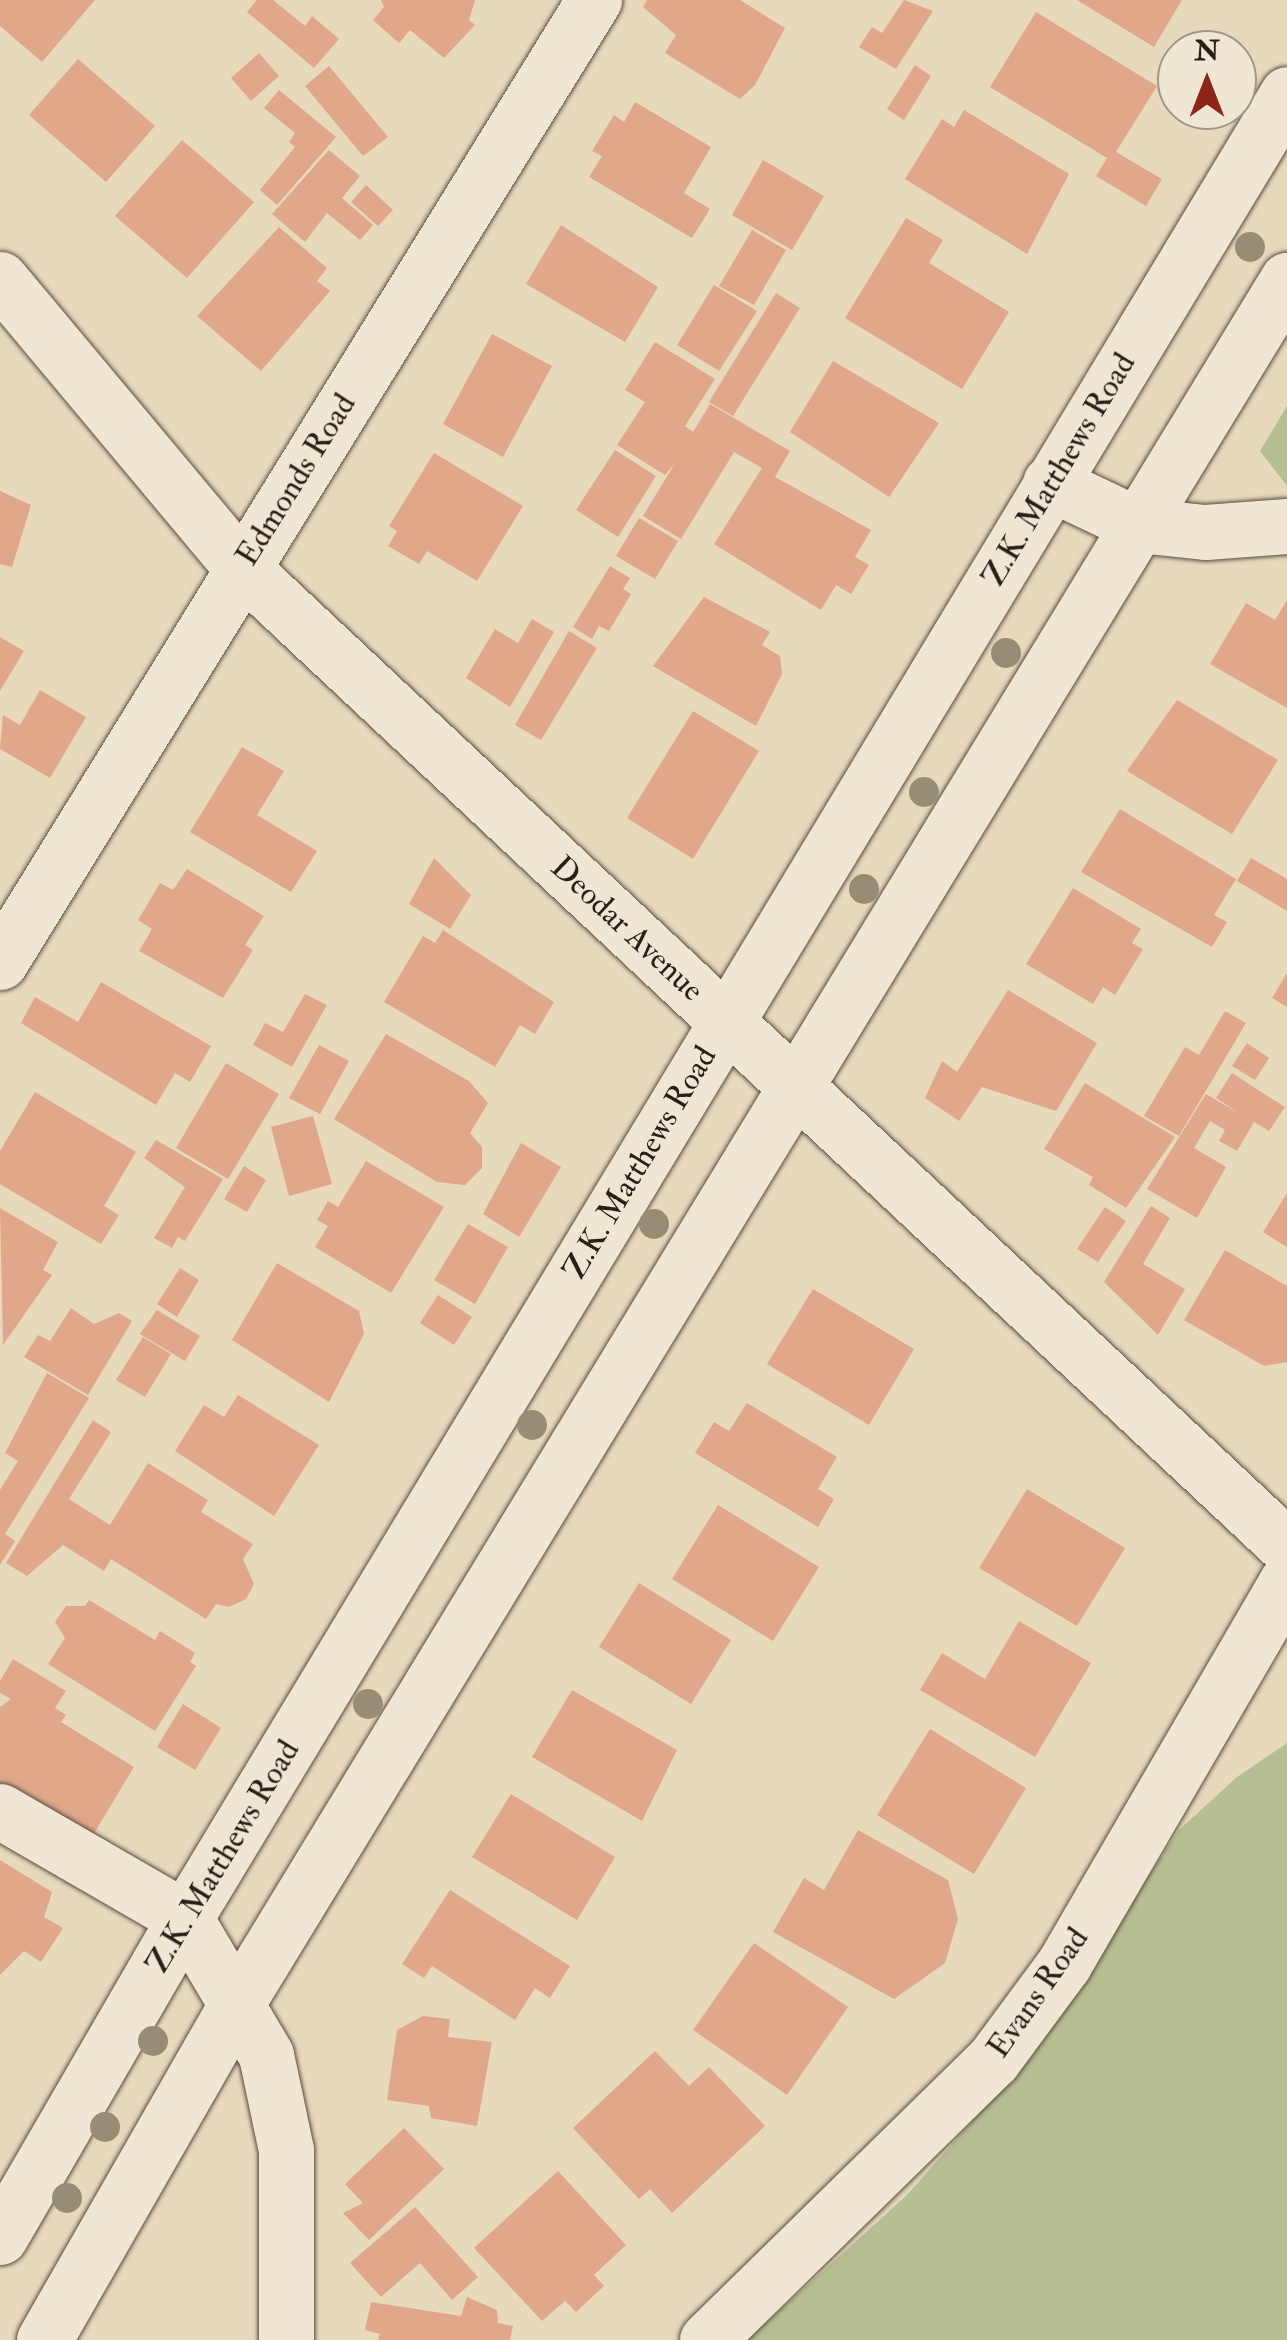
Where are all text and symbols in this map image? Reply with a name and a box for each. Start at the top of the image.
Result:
north arrow [1157,30,1257,130]
text: N [1194,34,1220,69]
street label: Z.K. Matthews Road [974,346,1144,594]
street label: Edmonds Road [228,387,364,573]
street label: Deodar Avenue [543,848,711,1010]
street label: Z.K. Matthews Road [555,1039,725,1287]
street label: Z.K. Matthews Road [138,1733,308,1981]
street label: Evans Road [979,1920,1097,2066]

